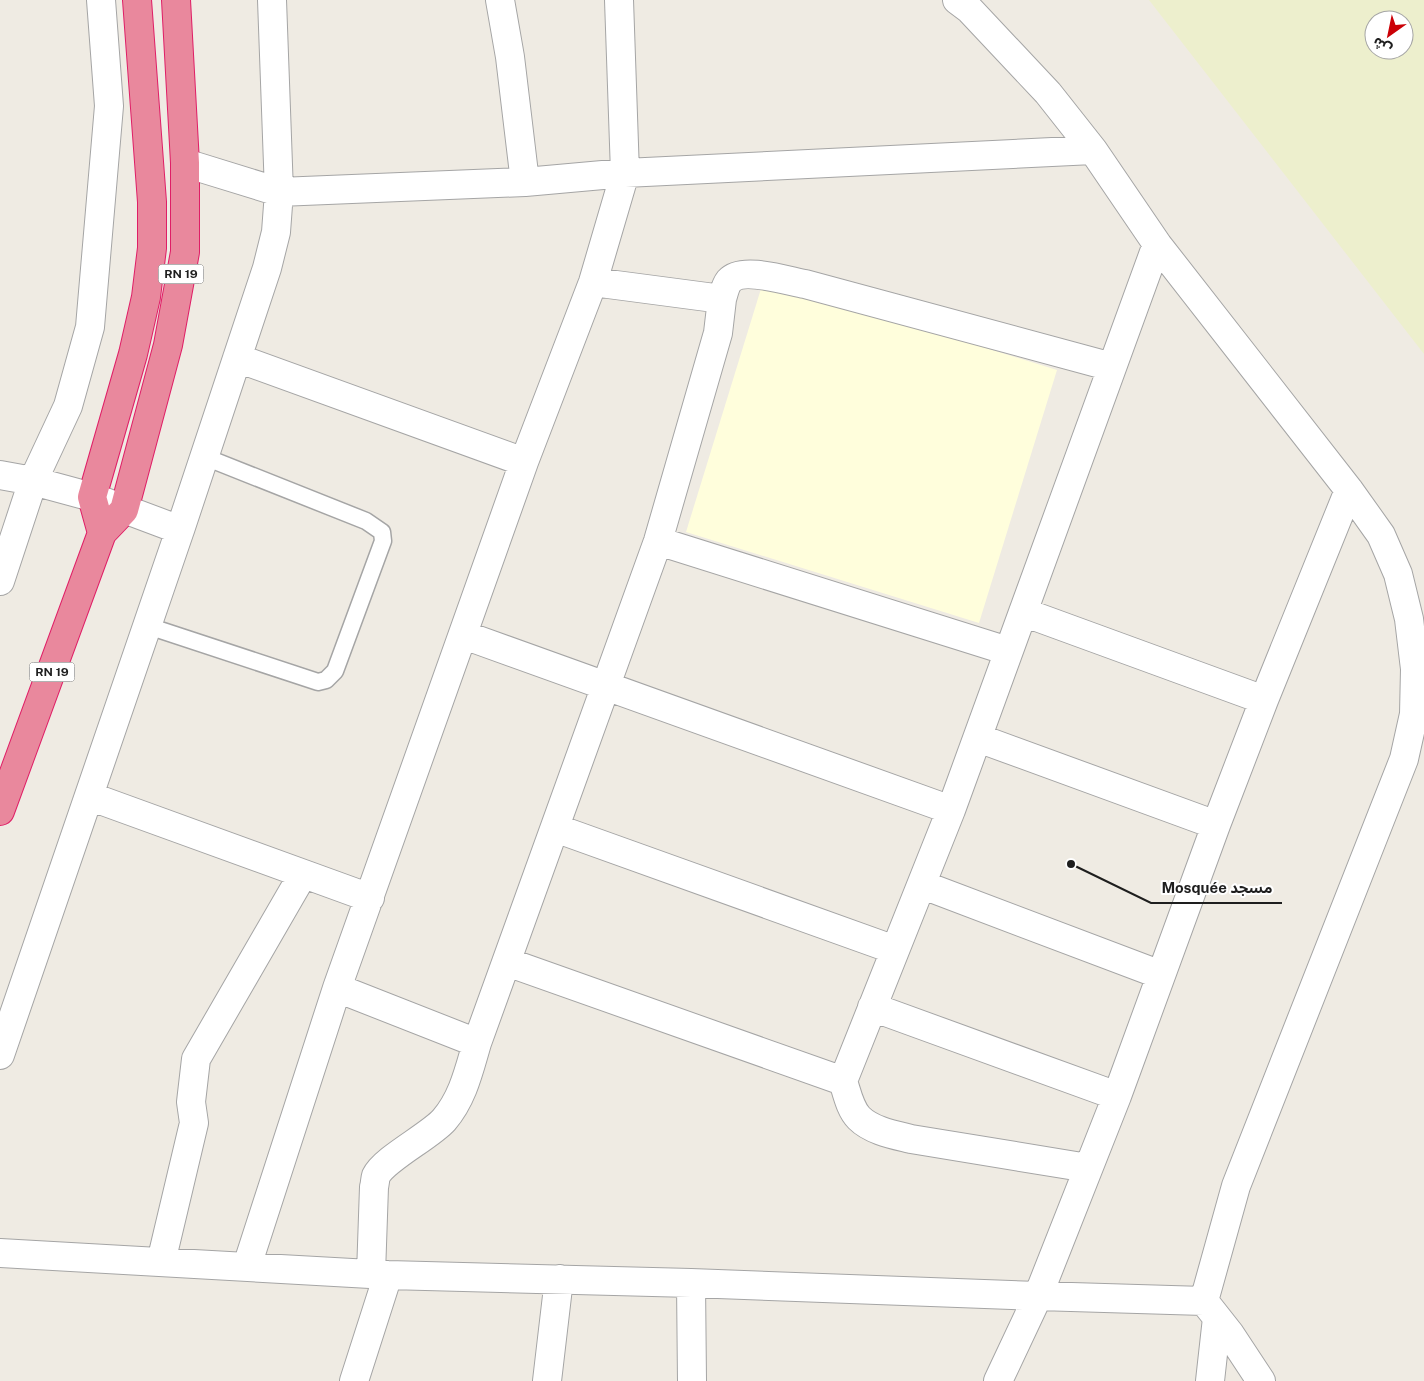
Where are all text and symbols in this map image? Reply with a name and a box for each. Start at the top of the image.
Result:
north arrow [1364,10,1414,60]
text: ش [1370,34,1394,58]
road number: RN 19 [158,264,204,284]
road number: RN 19 [30,662,74,682]
callout: Mosquée مسجد [1151,873,1282,903]
text: Mosquée مسجد [1161,879,1273,896]

